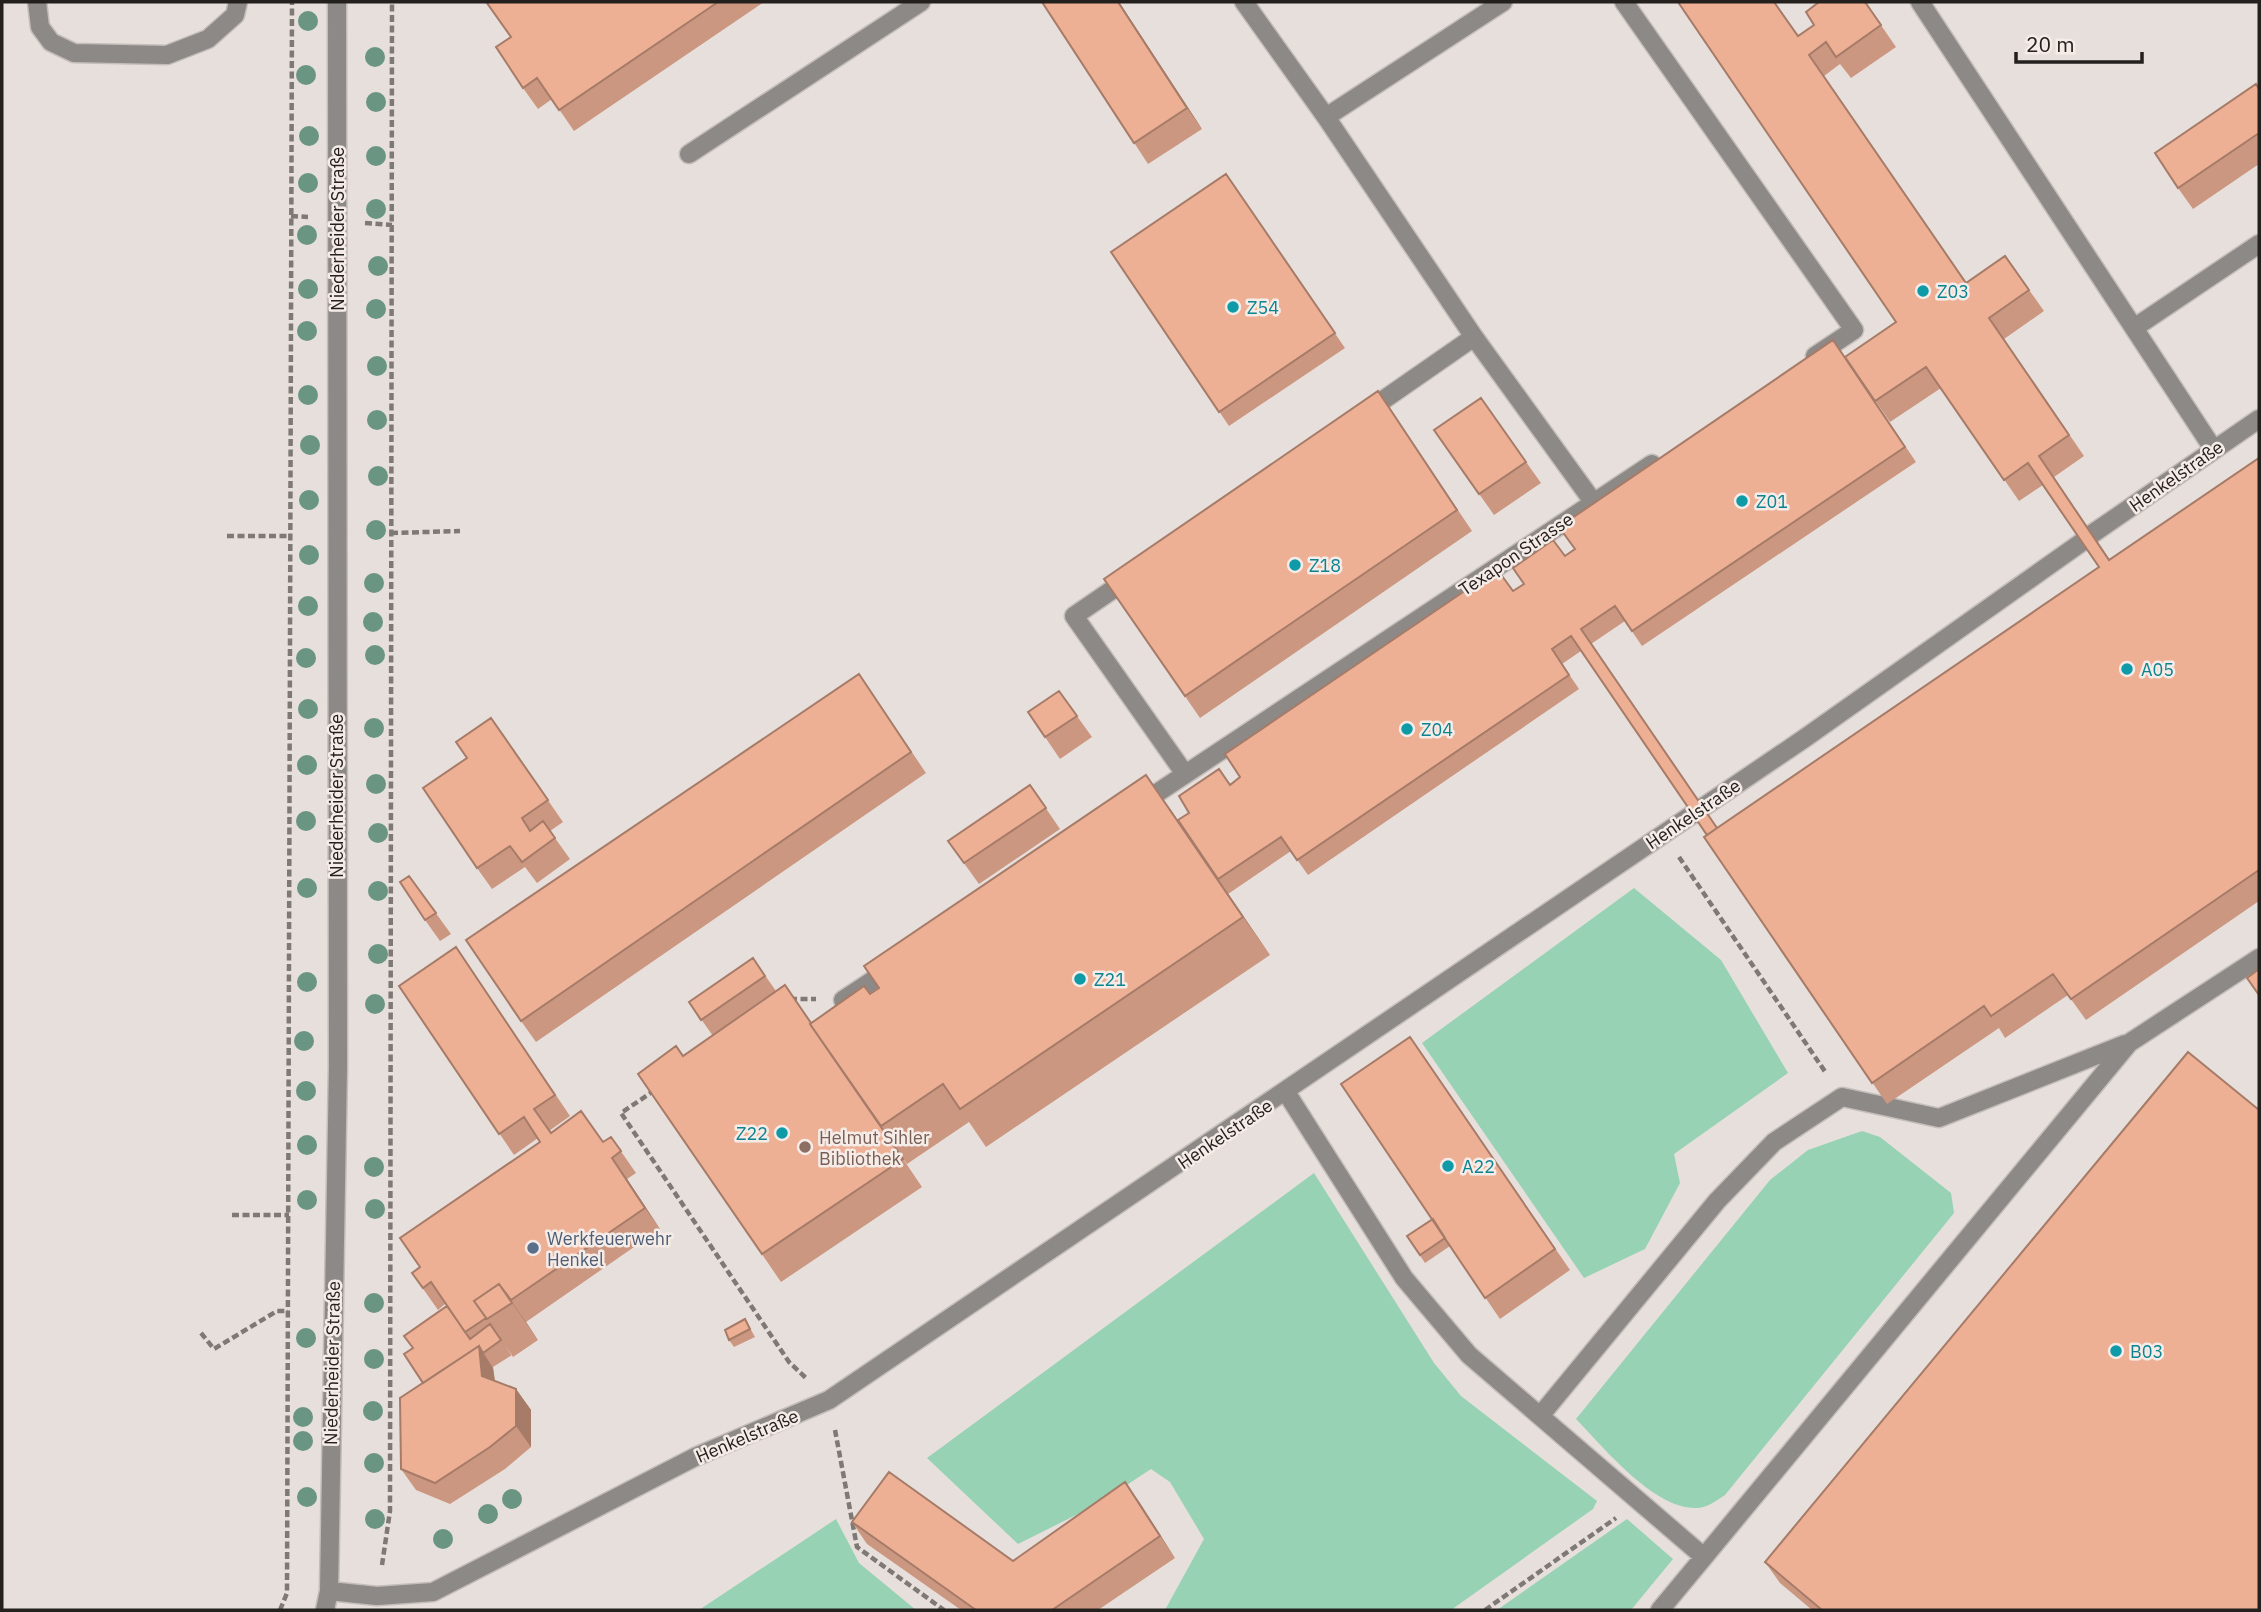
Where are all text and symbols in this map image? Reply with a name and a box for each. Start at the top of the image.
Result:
scale bar [2016,21,2142,65]
text: 20 m [2026,30,2075,58]
street label: Niederheider Straße [326,147,349,311]
place label: Z03 [1937,280,1969,303]
marker: Z03 [1915,283,1931,299]
place label: Z54 [1247,296,1279,319]
marker: Z54 [1225,299,1241,315]
street label: Henkelstraße [2125,435,2227,517]
place label: Z01 [1756,490,1788,513]
marker: Z01 [1734,493,1750,509]
street label: Texapon Strasse [1455,507,1578,601]
place label: Z18 [1309,554,1341,577]
marker: Z18 [1287,557,1303,573]
place label: A05 [2141,658,2174,681]
marker: A05 [2119,661,2135,677]
street label: Niederheider Straße [325,714,348,878]
place label: Z04 [1421,718,1453,741]
marker: Z04 [1399,721,1415,737]
street label: Henkelstraße [1641,774,1745,854]
place label: Z21 [1094,968,1126,991]
marker: Z21 [1072,971,1088,987]
street label: Henkelstraße [1173,1094,1277,1174]
place label: Z22 [736,1122,768,1145]
marker: Z22 [774,1125,790,1141]
place label: Helmut Sihler Bibliothek [819,1126,930,1170]
marker: Helmut Sihler Bibliothek [797,1139,813,1155]
place label: A22 [1462,1155,1495,1178]
marker: A22 [1440,1158,1456,1174]
place label: Werkfeuerwehr Henkel [547,1227,672,1271]
marker: Werkfeuerwehr Henkel [525,1240,541,1256]
street label: Niederheider Straße [319,1281,345,1445]
place label: B03 [2130,1340,2163,1363]
marker: B03 [2108,1343,2124,1359]
street label: Henkelstraße [692,1404,802,1468]

